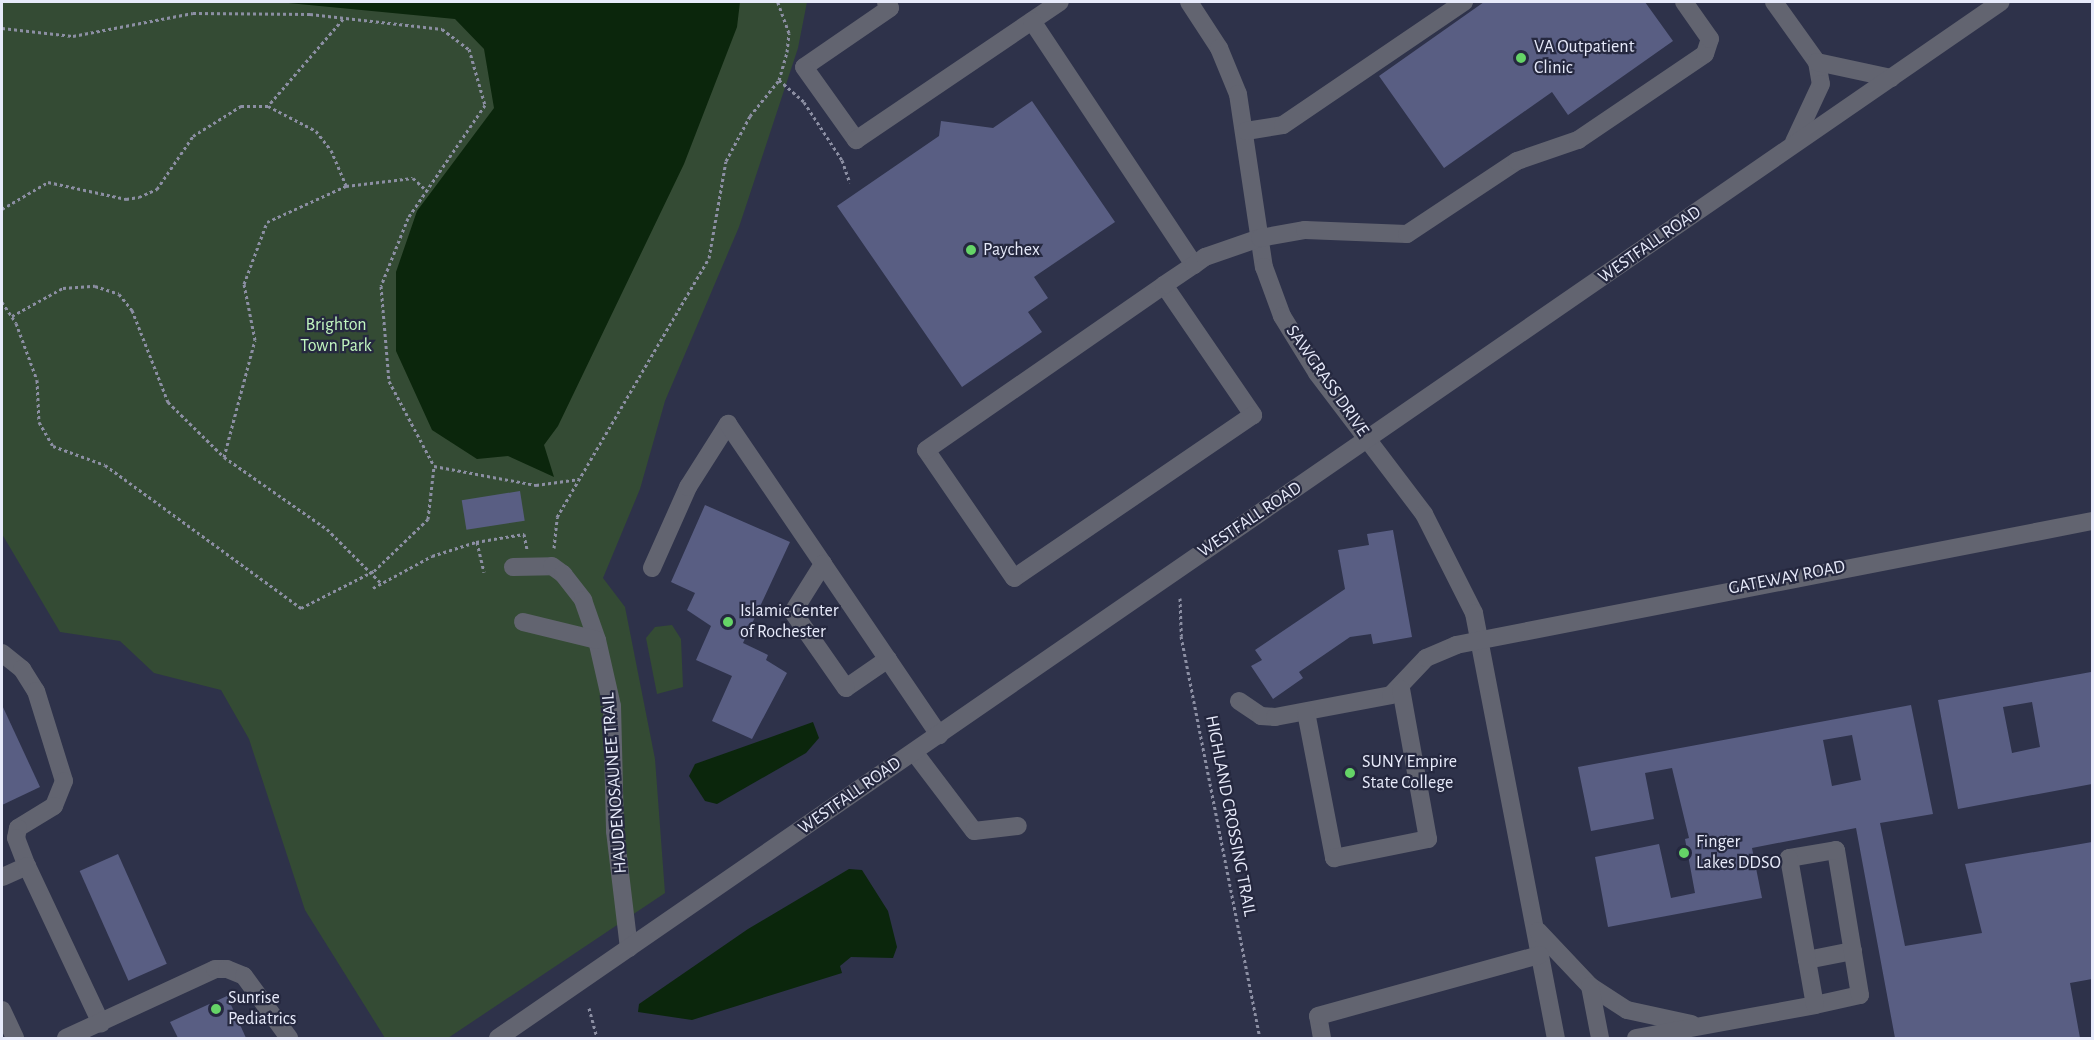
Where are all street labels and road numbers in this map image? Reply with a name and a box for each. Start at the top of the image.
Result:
street label: WESTFALL ROAD [1594,202,1706,288]
street label: SAWGRASS DRIVE [1281,321,1373,441]
street label: WESTFALL ROAD [1194,477,1306,563]
street label: GATEWAY ROAD [1727,556,1847,600]
street label: HAUDENOSAUNEE TRAIL [598,692,632,874]
street label: HIGHLAND CROSSING TRAIL [1200,714,1260,918]
street label: WESTFALL ROAD [794,753,906,839]

